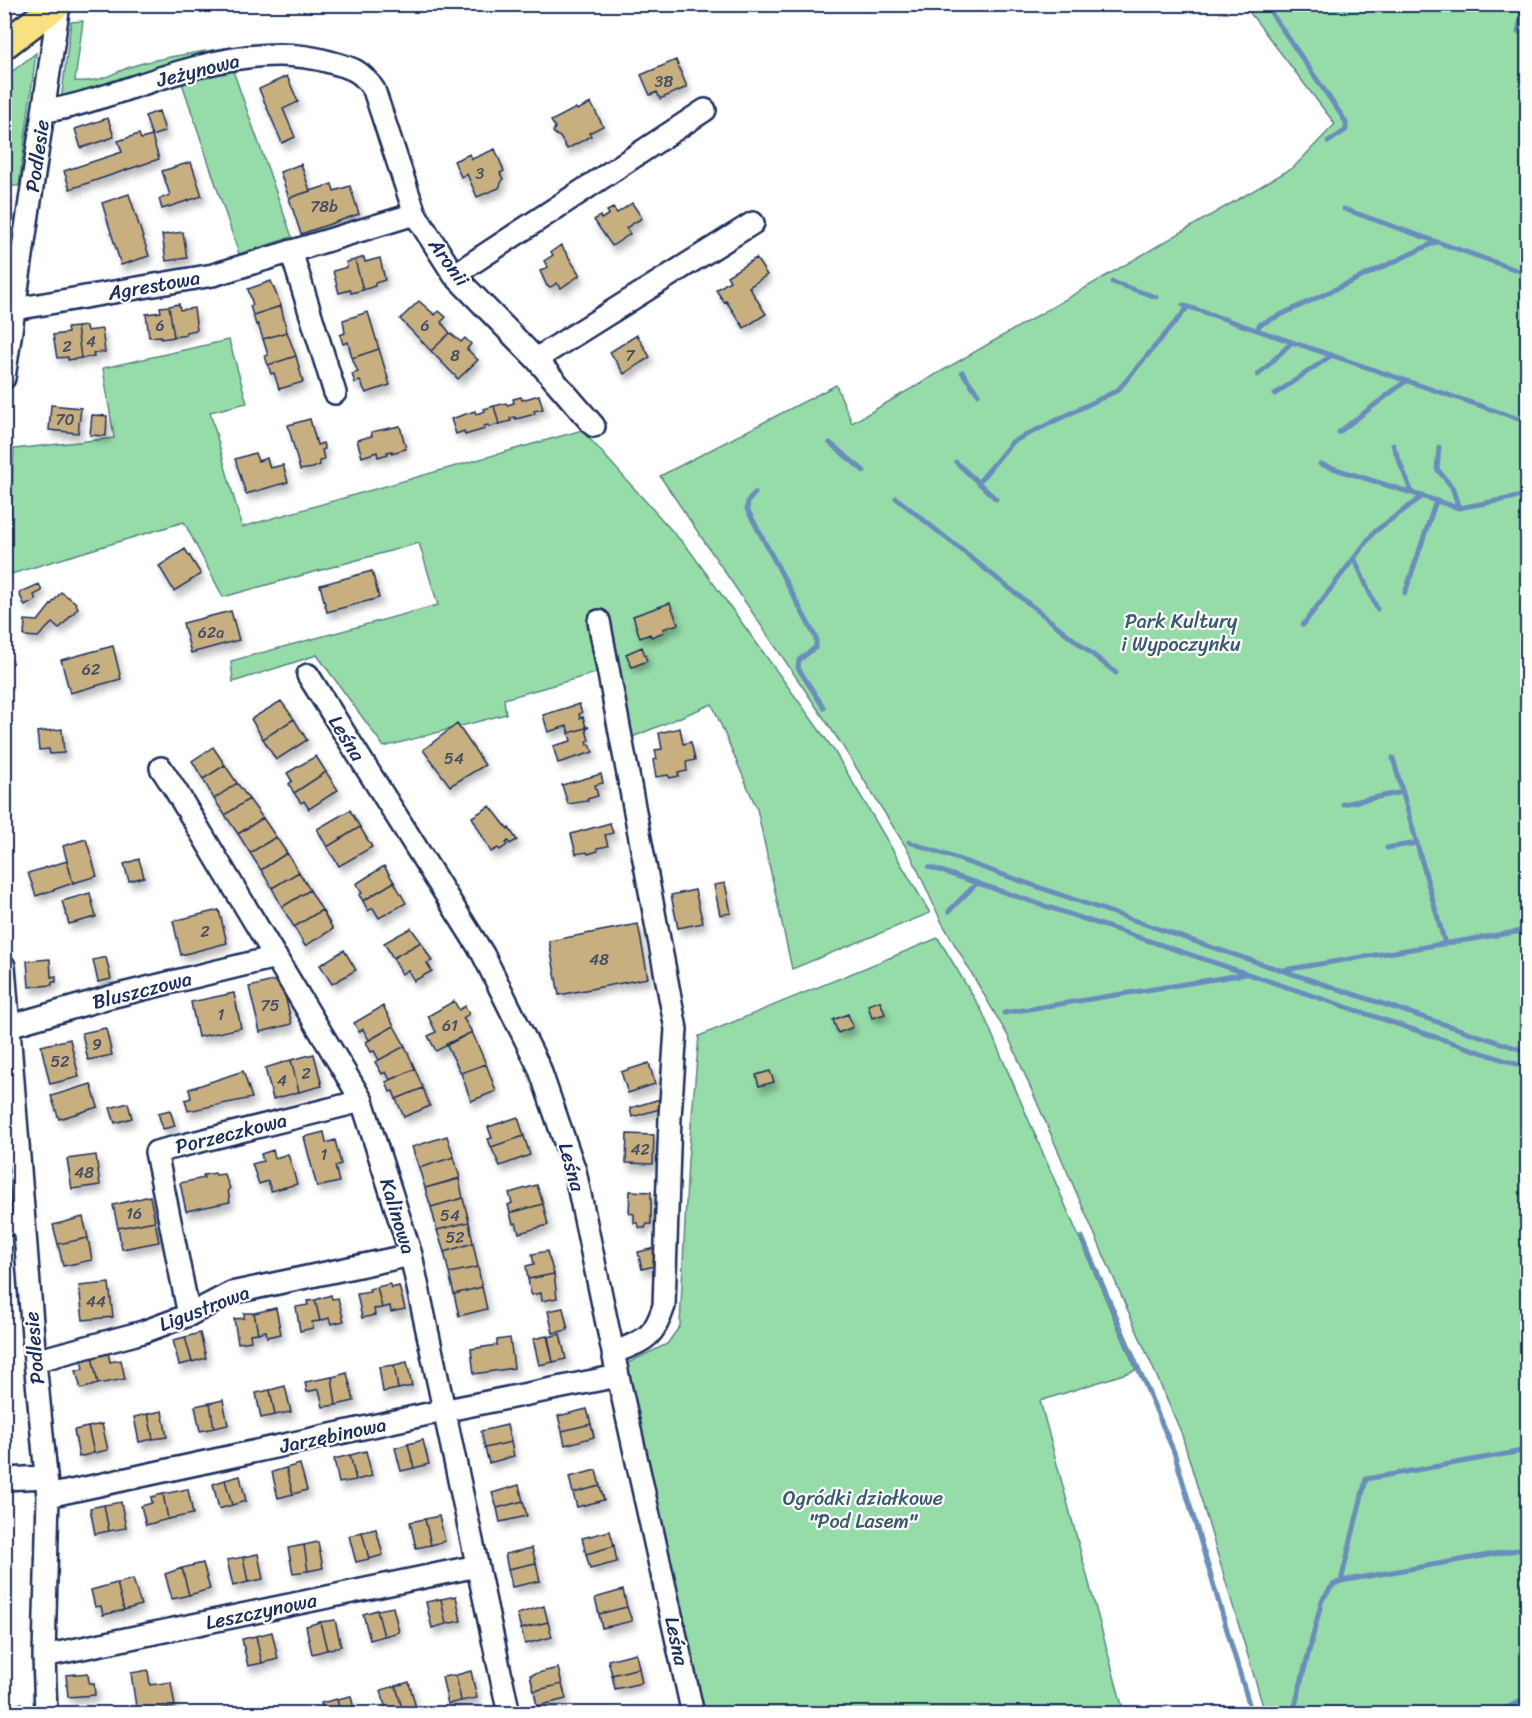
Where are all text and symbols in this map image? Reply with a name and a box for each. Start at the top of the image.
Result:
street label: Jeżynowa [152,43,243,98]
house number: 3B [655,67,673,96]
street label: Podlesie [15,118,60,195]
house number: 3 [476,159,485,188]
house number: 78b [310,192,338,221]
street label: Aronii [418,230,479,295]
street label: Agrestowa [104,260,203,311]
house number: 6 [155,311,165,340]
house number: 6 [420,311,430,340]
house number: 4 [86,327,96,356]
house number: 2 [62,332,72,361]
house number: 8 [450,341,460,370]
house number: 7 [625,341,635,370]
house number: 70 [55,405,75,434]
park label: Park Kultury i Wypoczynku [1121,604,1241,662]
house number: 62a [198,618,224,647]
house number: 62 [82,655,100,684]
street label: Leśna [319,708,375,769]
house number: 54 [444,744,464,773]
house number: 2 [200,917,210,946]
house number: 48 [589,945,609,974]
street label: Bluszczowa [89,961,195,1020]
house number: 75 [261,991,280,1020]
house number: 1 [218,1000,225,1029]
house number: 61 [442,1011,458,1040]
house number: 9 [92,1030,102,1059]
house number: 52 [50,1047,70,1076]
house number: 2 [301,1059,311,1088]
house number: 4 [277,1066,287,1095]
street label: Porzeczkowa [172,1103,291,1164]
house number: 42 [630,1135,650,1164]
street label: Leśna [548,1139,595,1197]
house number: 1 [321,1140,328,1169]
house number: 48 [74,1158,94,1187]
street label: Kalinowa [369,1174,426,1259]
house number: 16 [126,1199,142,1228]
house number: 54 [440,1201,460,1230]
house number: 52 [445,1223,465,1252]
street label: Ligustrowa [154,1275,255,1342]
house number: 44 [86,1287,106,1316]
street label: Podlesie [14,1310,55,1386]
street label: Jarzębinowa [276,1407,390,1464]
park label: Ogródki działkowe "Pod Lasem" [783,1481,943,1539]
street label: Leszczynowa [202,1582,321,1640]
street label: Leśna [654,1613,699,1670]

